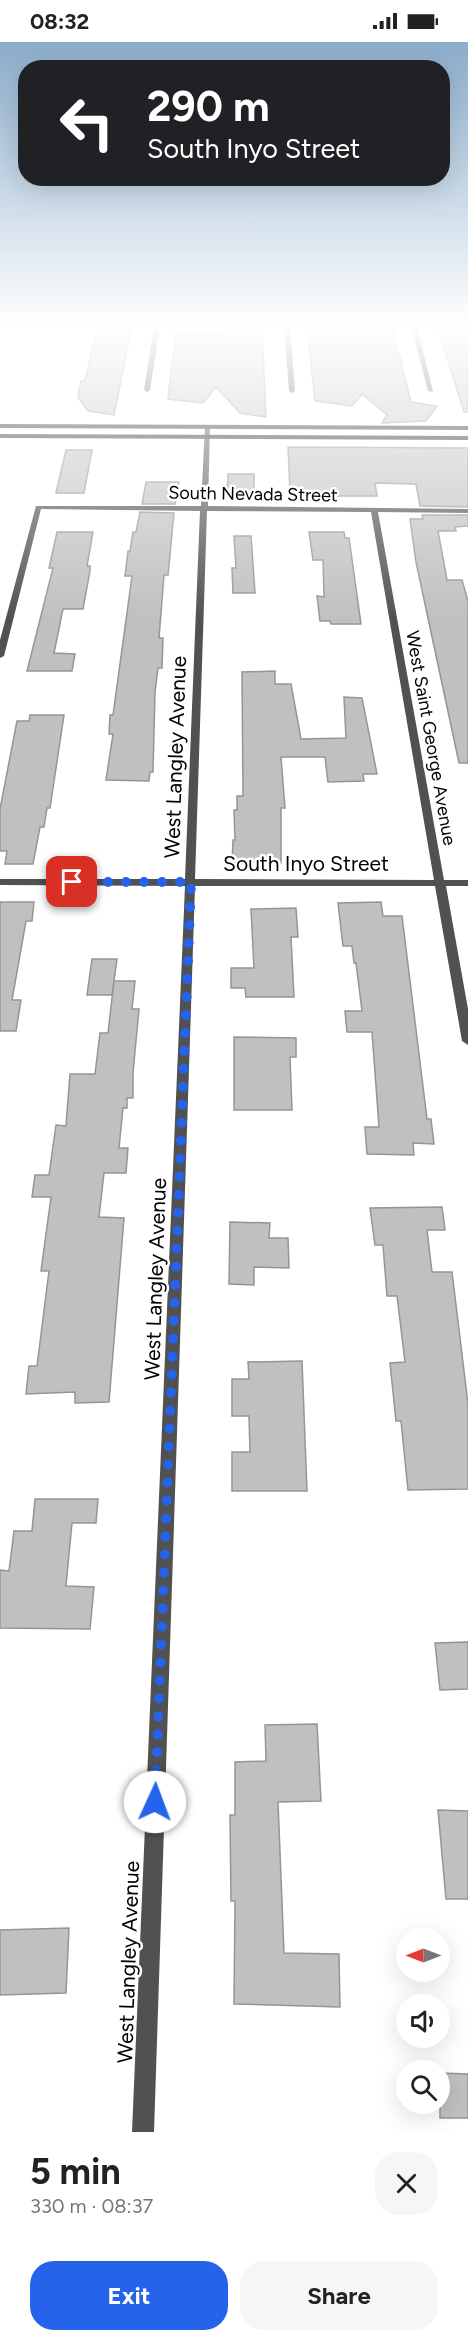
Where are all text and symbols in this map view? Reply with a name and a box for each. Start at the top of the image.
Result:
text: 08:32 [30,8,89,35]
text: 290 m [147,81,270,132]
icon: left [48,84,126,162]
text: South Inyo Street [147,132,360,165]
street label: South Nevada Street [168,482,338,506]
street label: West Saint George Avenue [401,629,461,847]
street label: West Langley Avenue [159,655,191,859]
street label: South Inyo Street [223,851,389,876]
pin [46,856,97,907]
icon: arrive [55,865,88,898]
street label: West Langley Avenue [139,1177,171,1381]
position arrow [123,1770,187,1834]
street label: West Langley Avenue [112,1860,144,2064]
north arrow [396,1928,450,1982]
map controls [396,1928,450,2114]
button: sound [396,1994,450,2048]
button: search [396,2060,450,2114]
text: 5 min [30,2150,121,2193]
button: close [375,2152,438,2215]
text: 330 m · 08:37 [30,2194,153,2218]
button: Exit [30,2261,228,2330]
button: Share [240,2261,438,2330]

